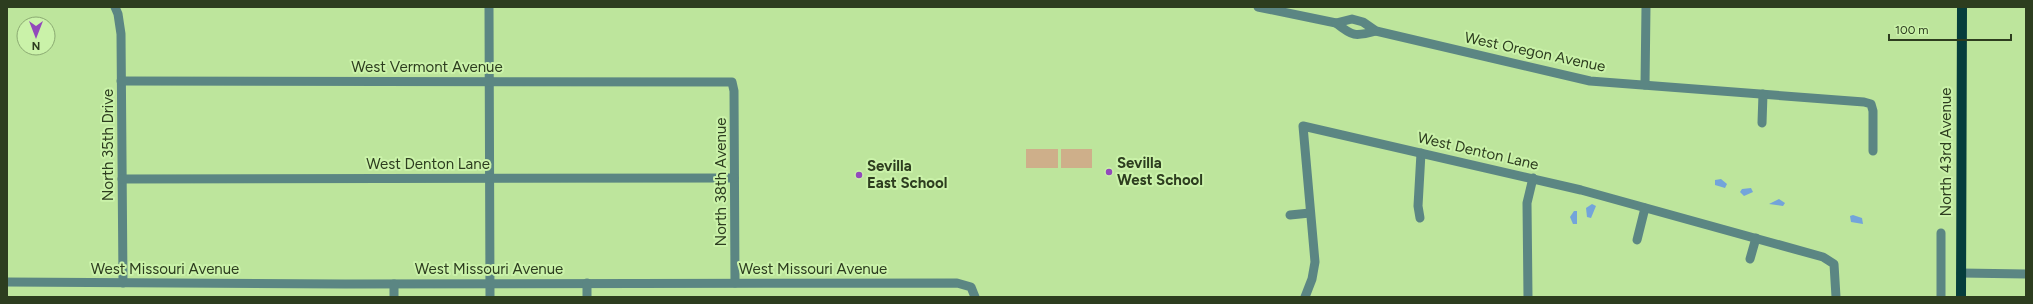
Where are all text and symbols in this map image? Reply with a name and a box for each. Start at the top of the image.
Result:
north arrow [16,16,56,56]
scale bar [1889,16,2011,42]
text: 100 m [1895,23,1929,37]
street label: West Oregon Avenue [1463,28,1607,76]
text: N [32,39,40,52]
street label: West Vermont Avenue [351,58,503,76]
street label: North 43rd Avenue [1937,88,1955,216]
street label: North 35th Drive [99,89,117,201]
street label: North 38th Avenue [712,118,730,246]
street label: West Denton Lane [1416,128,1540,174]
place label: Sevilla West School [1117,154,1203,189]
street label: West Denton Lane [366,155,490,173]
place label: Sevilla East School [867,157,947,192]
marker: Sevilla West School [1104,167,1114,177]
marker: Sevilla East School [854,170,864,180]
street label: West Missouri Avenue [91,260,239,278]
street label: West Missouri Avenue [415,260,563,278]
street label: West Missouri Avenue [739,260,887,278]

